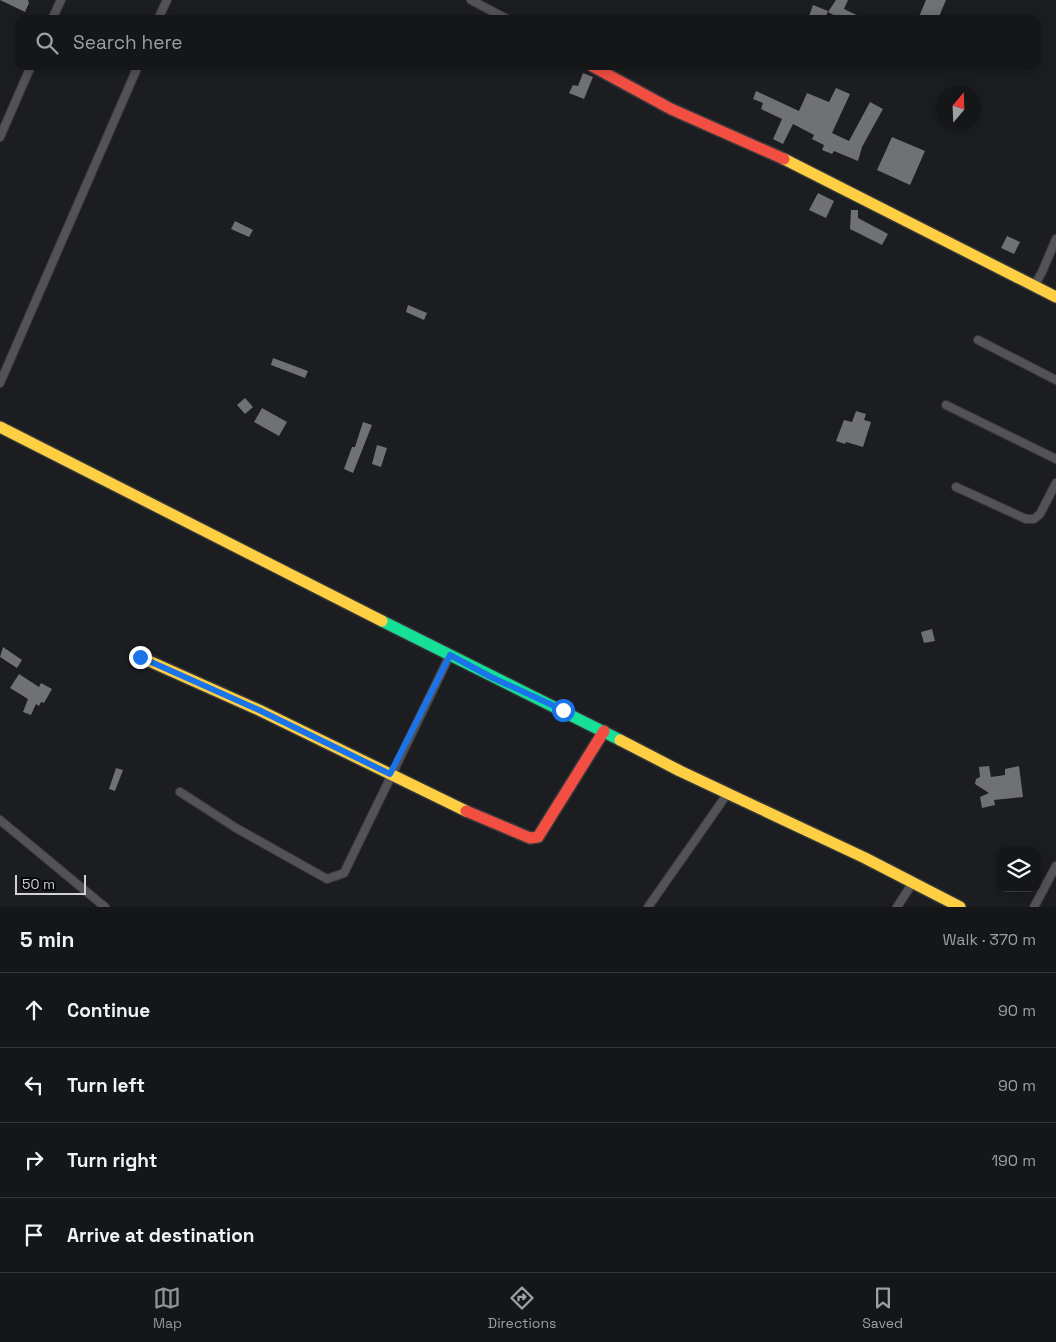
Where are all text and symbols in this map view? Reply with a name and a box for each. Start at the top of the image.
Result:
search box [15,15,1041,70]
icon: search [33,29,61,57]
text: Search here [73,30,183,55]
north arrow [936,85,981,130]
route end [129,646,152,669]
route start [552,699,575,722]
map controls [996,847,1041,892]
button: layers [996,847,1041,892]
scale bar [15,872,86,895]
text: 50 m [22,875,55,893]
text: 5 min [20,926,74,953]
text: Walk · 370 m [943,929,1036,950]
icon: ahead [20,996,48,1024]
text: Continue [67,998,150,1023]
text: 90 m [998,1000,1036,1021]
icon: left [20,1071,48,1099]
text: Turn left [67,1073,145,1098]
text: 90 m [998,1075,1036,1096]
icon: right [20,1146,48,1174]
text: Turn right [67,1148,157,1173]
text: 190 m [991,1150,1036,1171]
icon: arrive [20,1221,48,1249]
text: Arrive at destination [67,1223,255,1248]
tab: Map [153,1284,182,1332]
tab: Directions [488,1284,556,1332]
tab: Saved [862,1284,903,1332]

